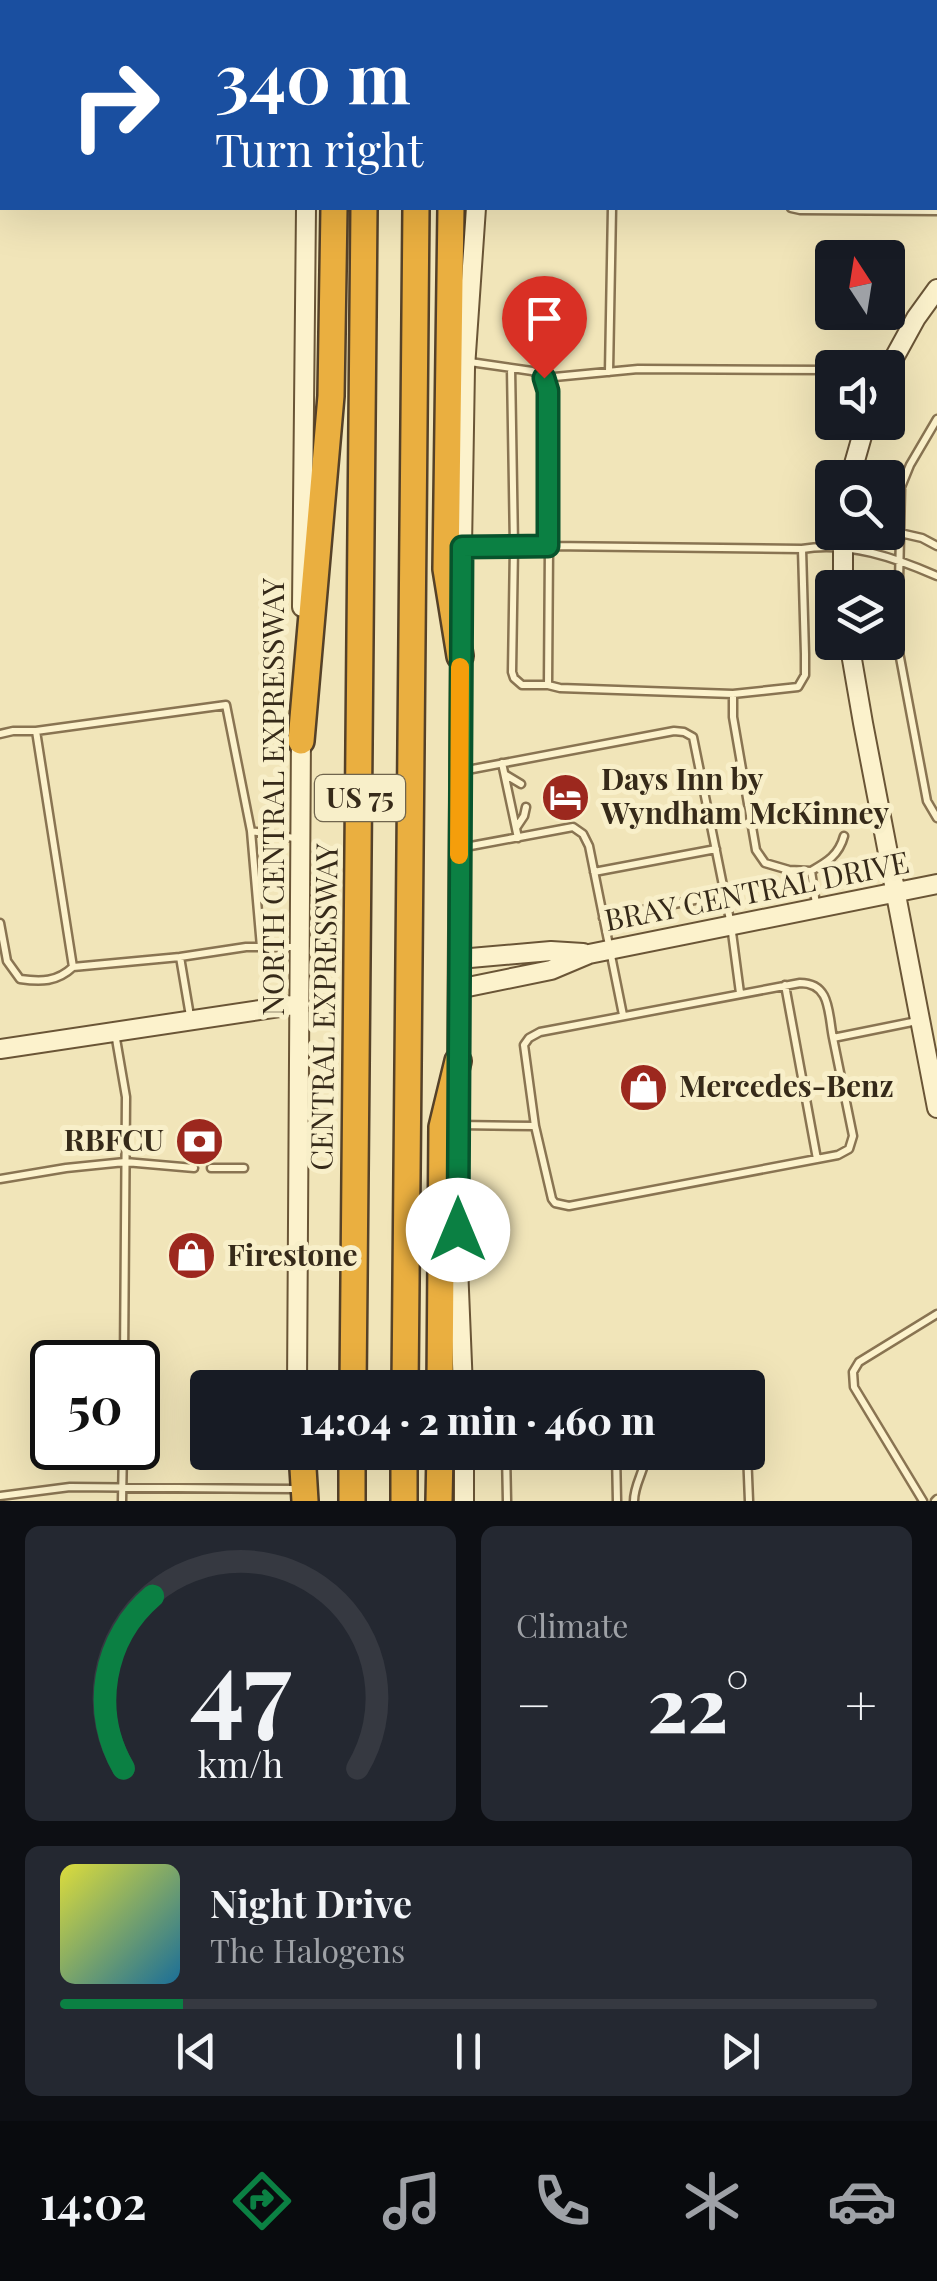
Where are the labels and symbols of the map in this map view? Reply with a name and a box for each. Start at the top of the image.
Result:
north arrow [815,240,905,330]
pin [502,276,587,379]
street label: NORTH CENTRAL EXPRESSWAY [252,578,292,1016]
place label: Days Inn by Wyndham McKinney [600,758,889,832]
hotel icon: Days Inn by Wyndham McKinney [540,771,592,823]
road number: US 75 [315,775,405,821]
street label: BRAY CENTRAL DRIVE [601,841,912,939]
street label: CENTRAL EXPRESSWAY [300,843,346,1171]
shop icon: Mercedes-Benz [618,1061,670,1113]
place label: Mercedes-Benz [679,1065,894,1105]
bank icon: RBFCU [173,1115,225,1167]
place label: RBFCU [64,1119,164,1159]
position arrow [406,1178,510,1282]
shop icon: Firestone [166,1230,218,1282]
place label: Firestone [227,1234,358,1274]
speed limit sign: 50 [30,1340,160,1470]

